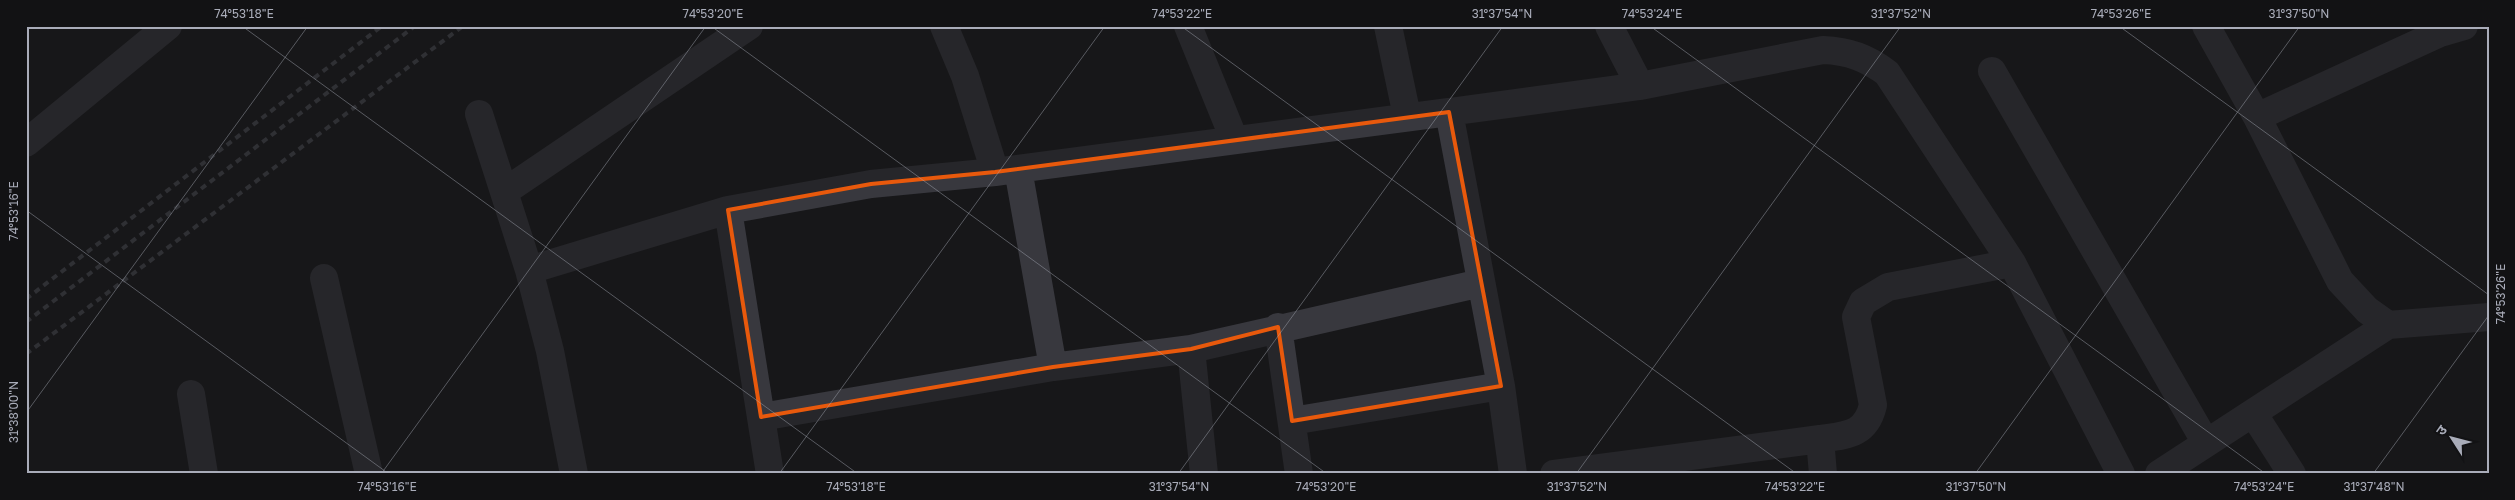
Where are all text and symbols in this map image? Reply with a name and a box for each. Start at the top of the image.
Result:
text: 74°53'18"E [214,6,274,21]
text: 74°53'20"E [683,6,743,21]
text: 74°53'22"E [1152,6,1212,21]
text: 31°37'54"N [1472,6,1532,21]
text: 74°53'24"E [1622,6,1682,21]
text: 31°37'52"N [1871,6,1931,21]
text: 74°53'26"E [2091,6,2151,21]
text: 31°37'50"N [2269,6,2329,21]
text: 74°53'16"E [6,181,21,241]
text: 74°53'26"E [2493,264,2508,324]
text: 31°38'00"N [6,381,21,443]
north arrow [2428,412,2478,462]
text: उ [2432,421,2451,438]
text: 74°53'16"E [357,479,417,494]
text: 74°53'18"E [826,479,886,494]
text: 31°37'54"N [1149,479,1209,494]
text: 74°53'20"E [1296,479,1356,494]
text: 31°37'52"N [1547,479,1607,494]
text: 74°53'22"E [1765,479,1825,494]
text: 31°37'50"N [1946,479,2006,494]
text: 74°53'24"E [2234,479,2294,494]
text: 31°37'48"N [2343,479,2405,494]

